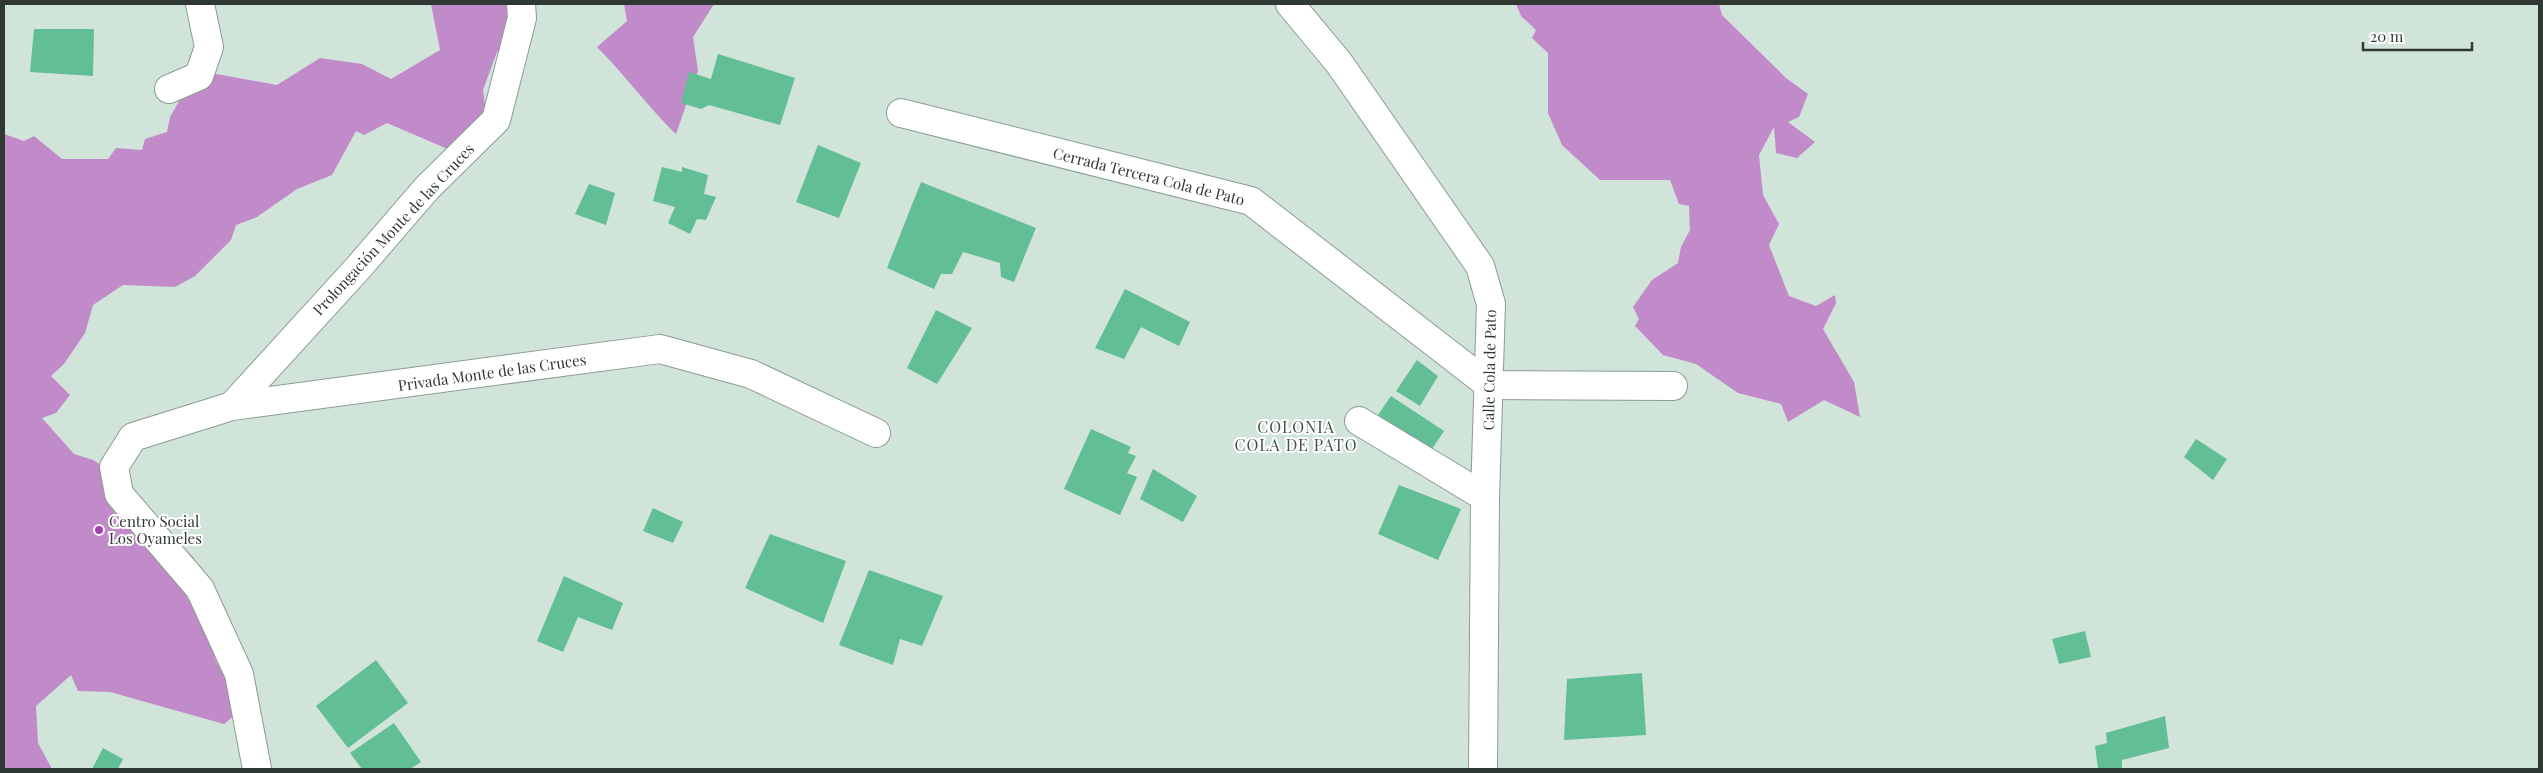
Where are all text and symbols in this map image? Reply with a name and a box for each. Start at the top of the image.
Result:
scale bar [2363,20,2472,52]
text: 20 m [2370,26,2404,46]
street label: Prolongación Monte de las Cruces [308,139,478,319]
street label: Cerrada Tercera Cola de Pato [1051,142,1247,210]
street label: Calle Cola de Pato [1478,309,1500,431]
street label: Privada Monte de las Cruces [397,349,587,395]
district label: COLONIA COLA DE PATO [1234,416,1358,455]
place label: Centro Social Los Oyameles [109,511,202,548]
marker: Centro Social Los Oyameles [93,524,105,536]

